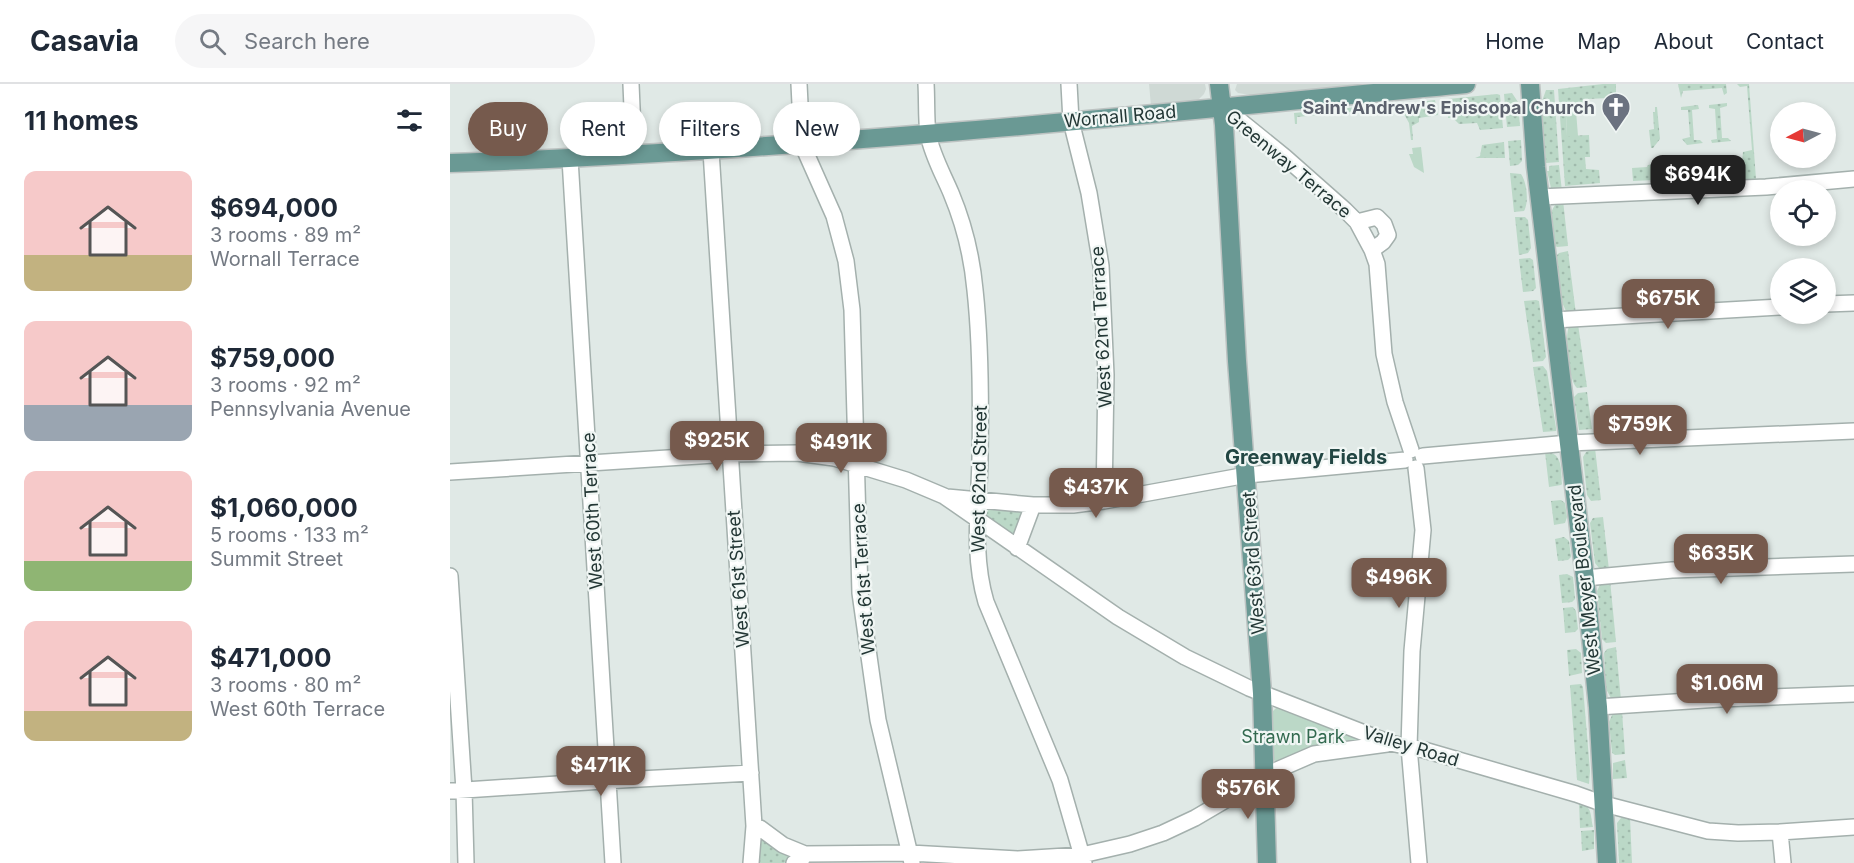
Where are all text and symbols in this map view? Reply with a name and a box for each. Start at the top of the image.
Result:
search box [175,14,595,68]
text: Casavia [30,24,139,58]
icon: search [196,25,229,58]
text: Search here [244,28,370,54]
text: Home [1485,29,1544,54]
text: Map [1577,29,1621,54]
text: About [1654,29,1713,54]
text: Contact [1746,29,1824,54]
church icon: Saint Andrew's Episcopal Church [1600,91,1632,133]
place label: Saint Andrew's Episcopal Church [1302,97,1595,118]
street label: Wornall Road [1063,101,1177,131]
chip: Buy [468,102,548,156]
chip: Rent [560,102,647,156]
chip: Filters [659,102,761,156]
chip: New [773,102,860,156]
north arrow [1770,102,1836,168]
map controls [1770,102,1836,324]
icon: filters [393,104,426,137]
text: 11 homes [24,105,139,136]
street label: Greenway Terrace [1222,106,1356,222]
pin: $694K [1656,155,1740,206]
text: $694K [1665,162,1731,186]
button: locate [1770,180,1836,246]
text: $694,000 [210,192,338,223]
icon: home [72,195,144,267]
text: 3 rooms · 89 m² [210,223,361,247]
street label: West 62nd Terrace [1086,246,1116,408]
text: Wornall Terrace [210,247,360,271]
button: layers [1770,258,1836,324]
pin: $675K [1626,279,1710,330]
text: $675K [1636,286,1700,310]
text: $759,000 [210,342,335,373]
icon: home [72,345,144,417]
text: 3 rooms · 92 m² [210,373,361,397]
text: Pennsylvania Avenue [210,397,411,421]
street label: West 62nd Street [967,405,991,553]
pin: $759K [1598,405,1682,456]
text: $759K [1608,412,1672,436]
pin: $925K [675,421,759,472]
pin: $491K [799,423,883,474]
text: $925K [684,428,750,452]
text: $491K [810,430,872,454]
street label: West 60th Terrace [577,432,607,590]
district label: Greenway Fields [1225,445,1387,469]
pin: $437K [1054,468,1138,519]
text: $437K [1063,475,1129,499]
street label: West Meyer Boulevard [1564,484,1604,676]
street label: West 63rd Street [1238,491,1268,635]
text: $1,060,000 [210,492,358,523]
icon: home [72,495,144,567]
street label: West 61st Terrace [847,502,879,656]
street label: West 61st Street [723,510,753,648]
text: 5 rooms · 133 m² [210,523,369,547]
pin: $635K [1679,534,1763,585]
text: $635K [1688,541,1754,565]
text: Summit Street [210,547,343,571]
pin: $496K [1357,558,1441,609]
text: $496K [1366,565,1432,589]
text: $471,000 [210,642,331,673]
icon: home [72,645,144,717]
pin: $1.06M [1678,664,1776,715]
text: $1.06M [1691,671,1763,695]
text: 3 rooms · 80 m² [210,673,361,697]
text: West 60th Terrace [210,697,385,721]
street label: Valley Road [1361,721,1461,771]
park label: Strawn Park [1241,726,1345,747]
pin: $471K [559,746,643,797]
text: $471K [570,753,632,777]
pin: $576K [1206,769,1290,820]
text: $576K [1216,776,1280,800]

